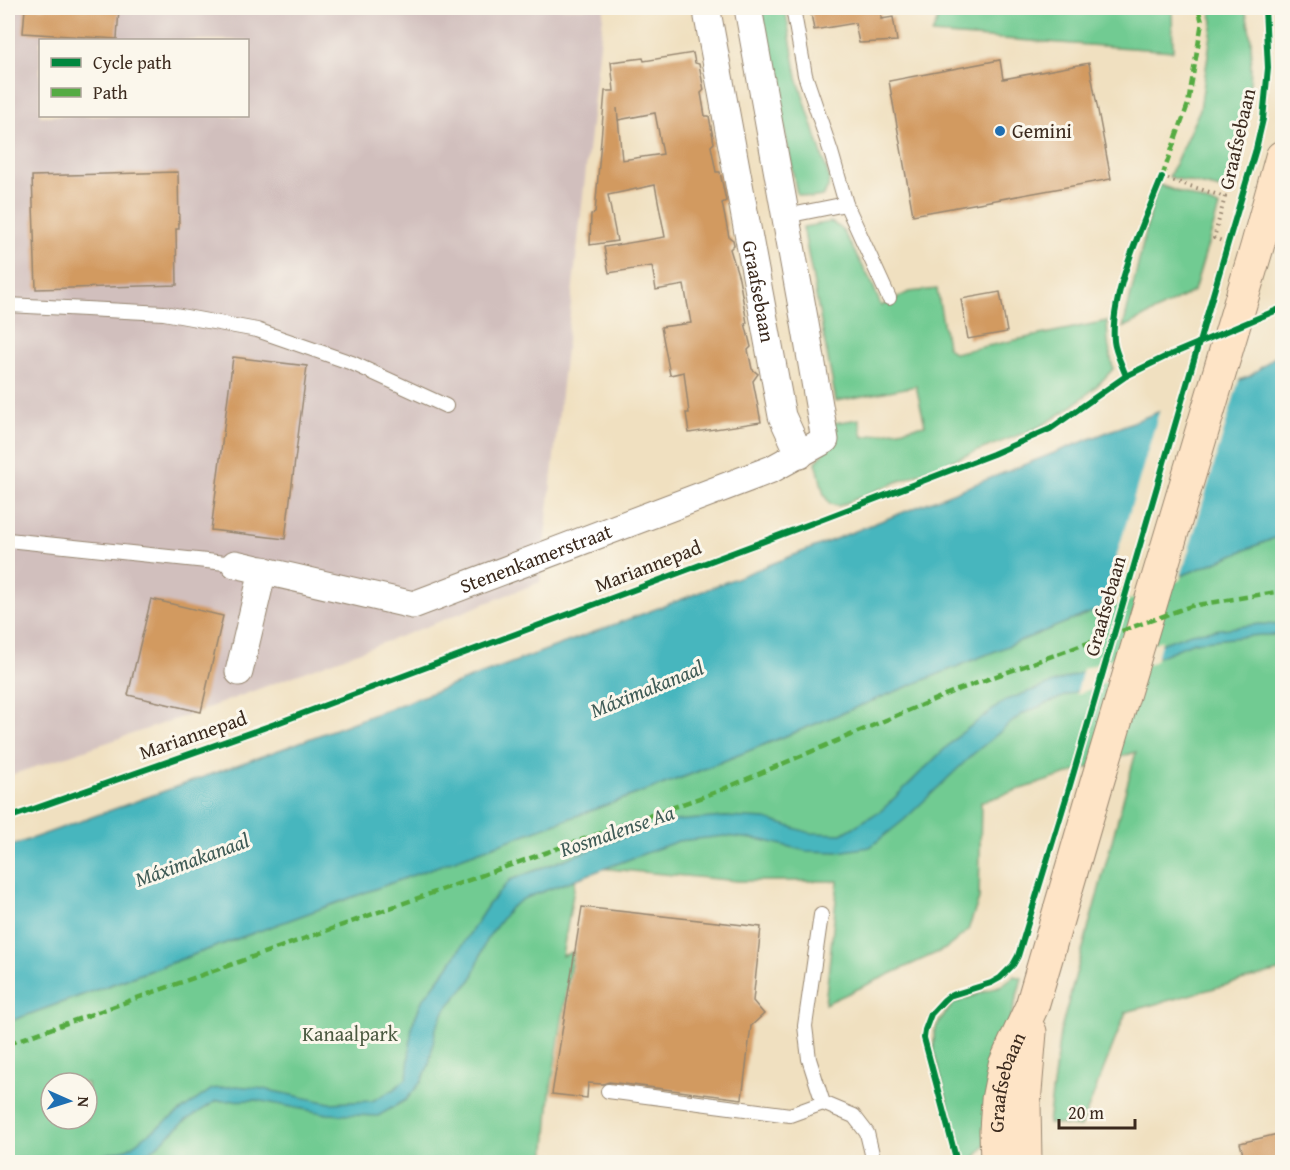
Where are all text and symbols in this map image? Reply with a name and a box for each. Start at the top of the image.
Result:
legend [39,39,249,117]
text: Cycle path [93,49,172,76]
text: Path [93,79,128,106]
street label: Graafsebaan [1211,85,1262,192]
place label: Gemini [1012,116,1072,145]
marker: Gemini [993,124,1007,138]
street label: Graafsebaan [736,238,783,345]
street label: Stenenkamerstraat [455,516,616,600]
street label: Mariannepad [590,532,706,599]
street label: Graafsebaan [1076,552,1133,659]
water label: Máximakanaal [585,652,708,725]
street label: Mariannepad [135,702,251,766]
water label: Rosmalense Aa [555,796,678,865]
water label: Máximakanaal [130,824,253,895]
park label: Kanaalpark [302,1019,399,1048]
street label: Graafsebaan [981,1027,1032,1133]
north arrow [39,1071,99,1131]
scale bar [1059,1092,1136,1130]
text: N [72,1096,96,1108]
text: 20 m [1068,1099,1104,1126]

